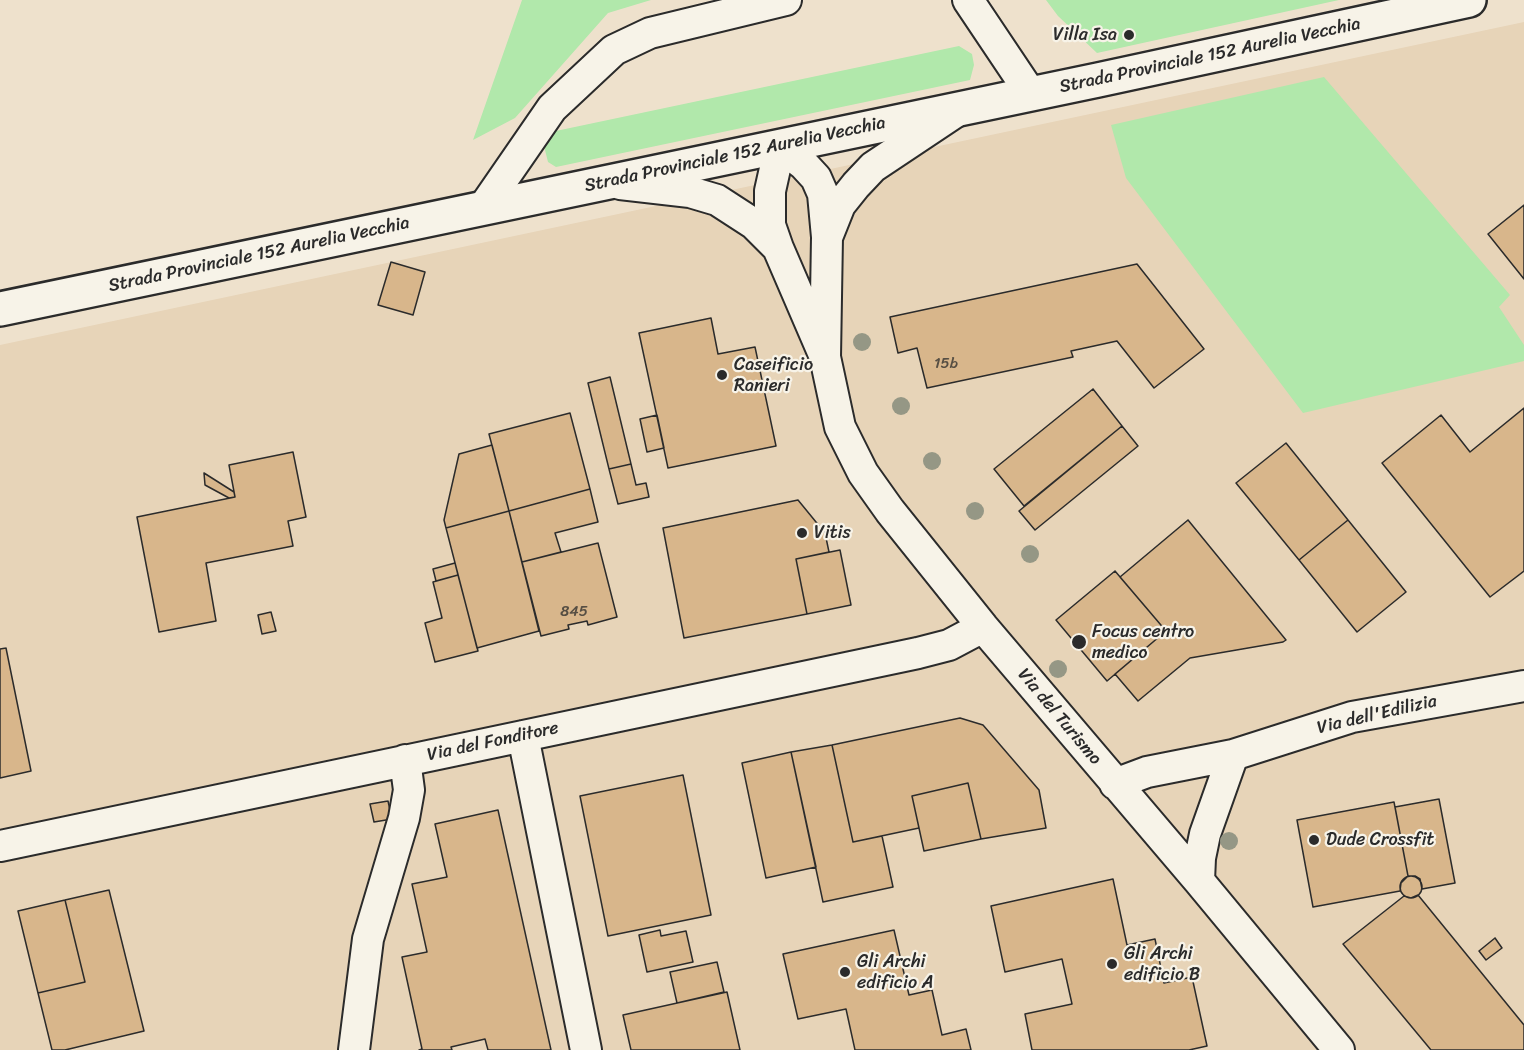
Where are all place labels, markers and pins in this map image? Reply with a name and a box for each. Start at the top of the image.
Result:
place label: Villa Isa [1053,24,1117,46]
marker: Villa Isa [1122,28,1136,42]
place label: Caseificio Ranieri [734,354,813,397]
marker: Caseificio Ranieri [715,368,729,382]
place label: Vitis [814,522,851,544]
marker: Vitis [795,526,809,540]
place label: Focus centro medico [1092,621,1194,664]
marker: Focus centro medico [1070,633,1088,651]
place label: Dude Crossfit [1326,829,1434,851]
marker: Dude Crossfit [1307,833,1321,847]
place label: Gli Archi edificio B [1124,943,1200,986]
place label: Gli Archi edificio A [857,951,934,994]
marker: Gli Archi edificio B [1105,957,1119,971]
marker: Gli Archi edificio A [838,965,852,979]

